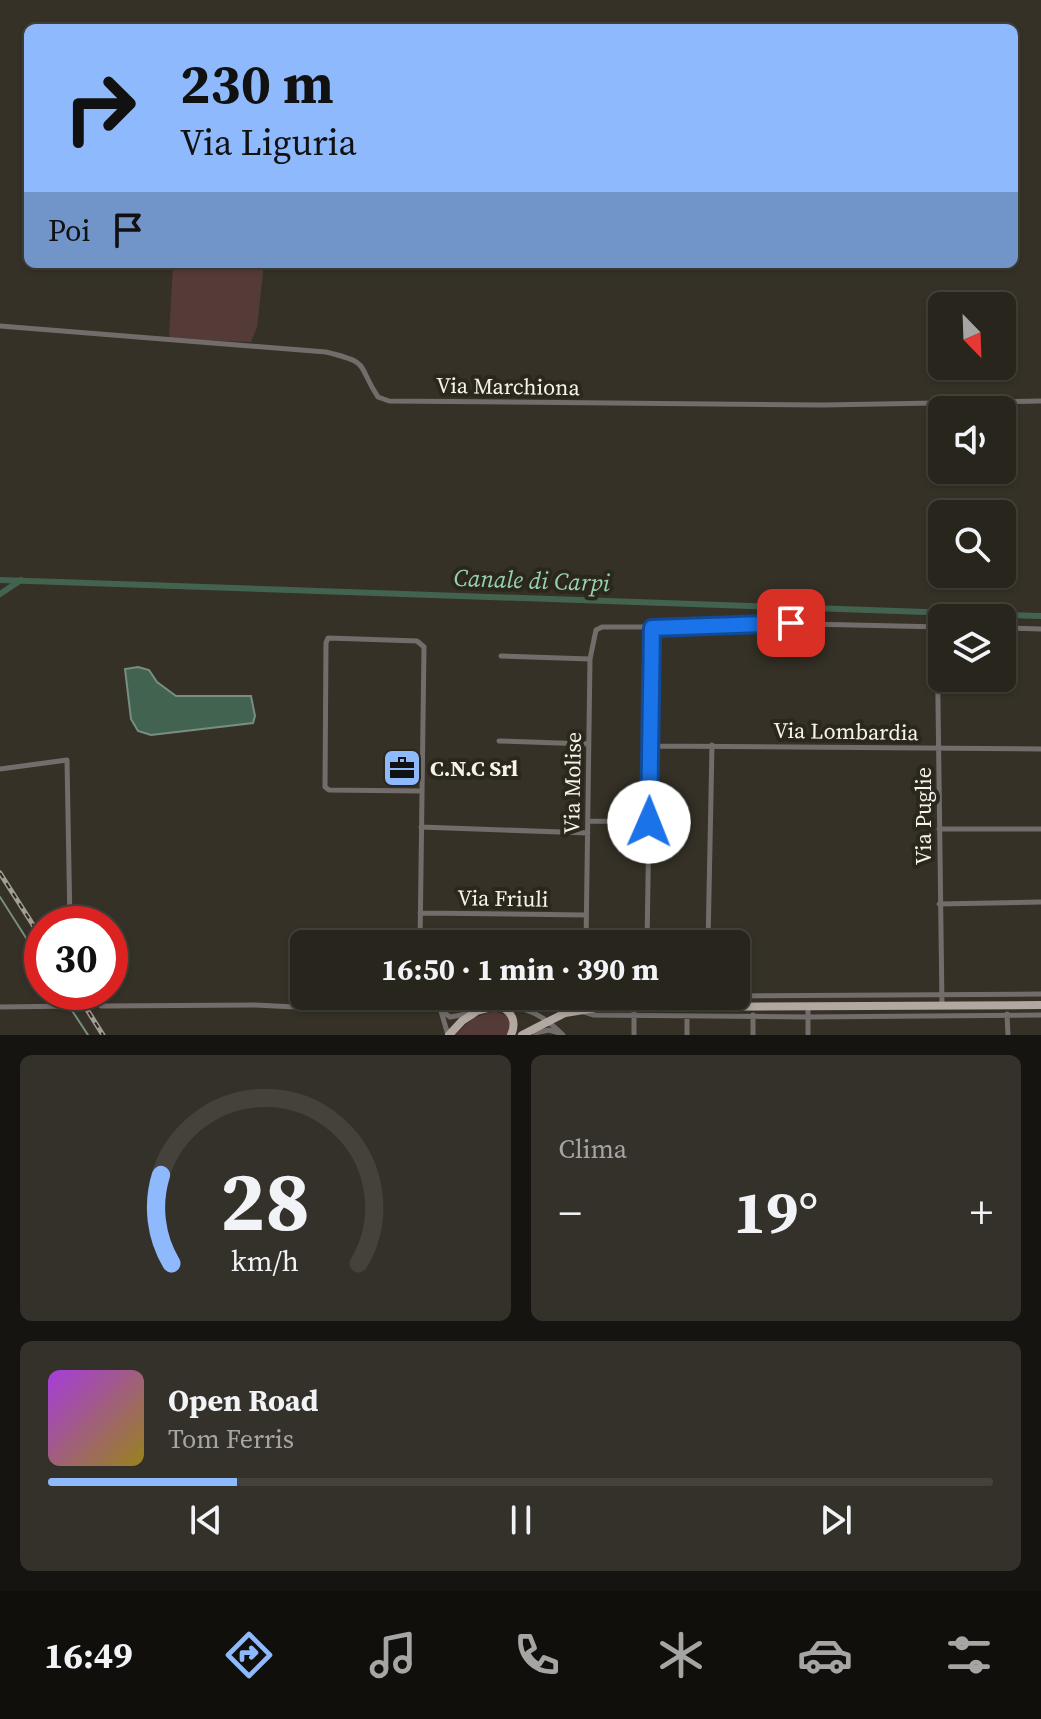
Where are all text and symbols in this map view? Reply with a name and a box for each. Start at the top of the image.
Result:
text: 230 m [180,45,334,122]
icon: right [48,56,152,160]
text: Via Liguria [180,118,357,167]
icon: arrive [106,208,150,252]
text: Poi [48,210,90,251]
north arrow [928,292,1016,380]
map controls [928,292,1016,692]
street label: Via Marchiona [436,370,581,402]
button: sound [928,396,1016,484]
button: search [928,500,1016,588]
water label: Canale di Carpi [453,561,611,599]
pin [757,589,825,657]
icon: arrive [769,601,813,645]
button: layers [928,604,1016,692]
street label: Via Lombardia [773,715,920,747]
street label: Via Molise [556,732,588,834]
office icon: C.N.C Srl [381,747,423,789]
place label: C.N.C Srl [430,753,518,783]
street label: Via Puglie [908,767,938,865]
position arrow [607,780,691,864]
street label: Via Friuli [457,882,549,914]
speed limit sign: 30 [24,906,128,1010]
text: 16:50 · 1 min · 390 m [381,949,659,990]
text: Clima [559,1131,627,1167]
text: 28 [220,1144,310,1258]
text: 19° [733,1171,818,1253]
text: − [559,1182,582,1243]
text: + [970,1182,993,1243]
text: km/h [231,1241,299,1281]
text: Open Road [168,1380,319,1421]
text: Tom Ferris [168,1421,294,1457]
icon: previous [184,1498,228,1542]
icon: pause [499,1498,543,1542]
icon: next [814,1498,858,1542]
icon: directions [221,1627,277,1683]
icon: music [365,1627,421,1683]
icon: phone [509,1627,565,1683]
icon: climate [653,1627,709,1683]
icon: car [797,1627,853,1683]
icon: filters [941,1627,997,1683]
text: 16:49 [44,1631,133,1680]

